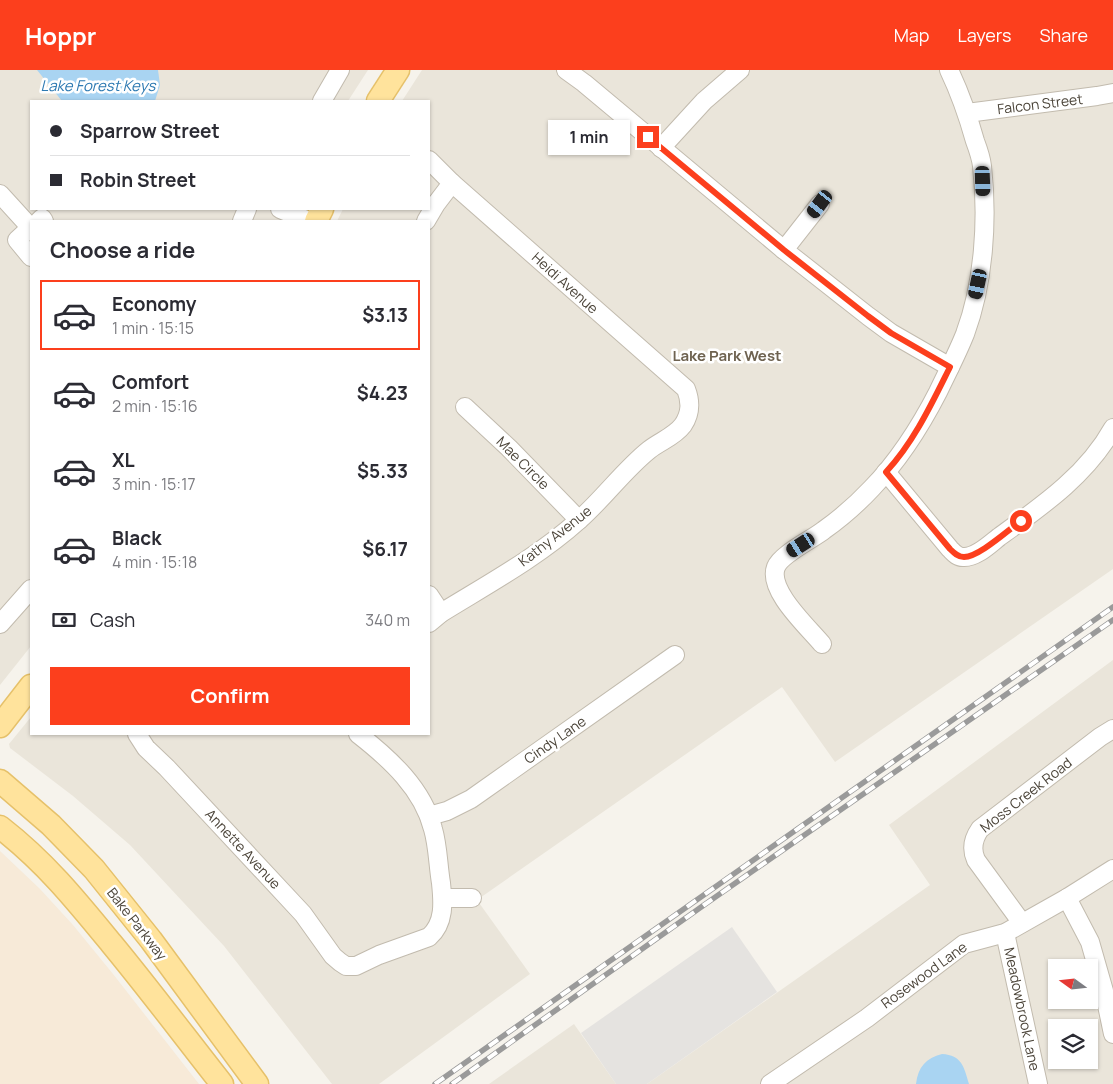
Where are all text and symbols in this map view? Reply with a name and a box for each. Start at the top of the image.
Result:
text: Hoppr [25,19,96,52]
text: Map [894,23,929,47]
text: Layers [957,23,1011,47]
text: Share [1039,23,1088,47]
water label: Lake Forest Keys [41,75,157,96]
street label: Falcon Street [996,89,1084,118]
text: Sparrow Street [80,118,220,144]
callout: 1 min [548,120,630,154]
text: 1 min [569,126,609,148]
route end [637,126,659,148]
car [974,166,991,196]
text: Robin Street [80,167,196,193]
car [804,188,835,220]
text: Choose a ride [50,235,195,265]
street label: Heidi Avenue [528,248,603,318]
car [967,268,988,300]
text: Economy [112,291,196,317]
icon: car [52,293,97,338]
text: $3.13 [362,302,408,328]
text: 1 min · 15:15 [112,317,194,339]
district label: Lake Park West [672,345,782,366]
text: Comfort [112,369,189,395]
icon: car [52,371,97,416]
text: $4.23 [357,380,408,406]
text: 2 min · 15:16 [112,395,198,417]
street label: Mae Circle [493,432,554,493]
text: XL [112,447,135,473]
icon: car [52,449,97,494]
text: $5.33 [357,458,408,484]
text: 3 min · 15:17 [112,473,195,495]
street label: Kathy Avenue [514,501,595,570]
route start [1010,510,1032,532]
text: Black [112,525,161,551]
icon: car [52,527,97,572]
car [784,531,817,559]
text: $6.17 [362,536,408,562]
text: 4 min · 15:18 [112,551,197,573]
icon: cash [50,606,78,634]
text: Cash [90,607,135,633]
text: 340 m [365,609,410,631]
button: Confirm [50,667,410,725]
street label: Cindy Lane [520,711,589,768]
street label: Moss Creek Road [976,753,1076,836]
street label: Annette Avenue [201,805,285,893]
street label: Bake Parkway [103,884,172,964]
street label: Rosewood Lane [877,937,970,1012]
street label: Meadowbrook Lane [1000,946,1045,1072]
north arrow [1048,959,1098,1009]
map controls [1048,959,1098,1069]
button: layers [1048,1019,1098,1069]

